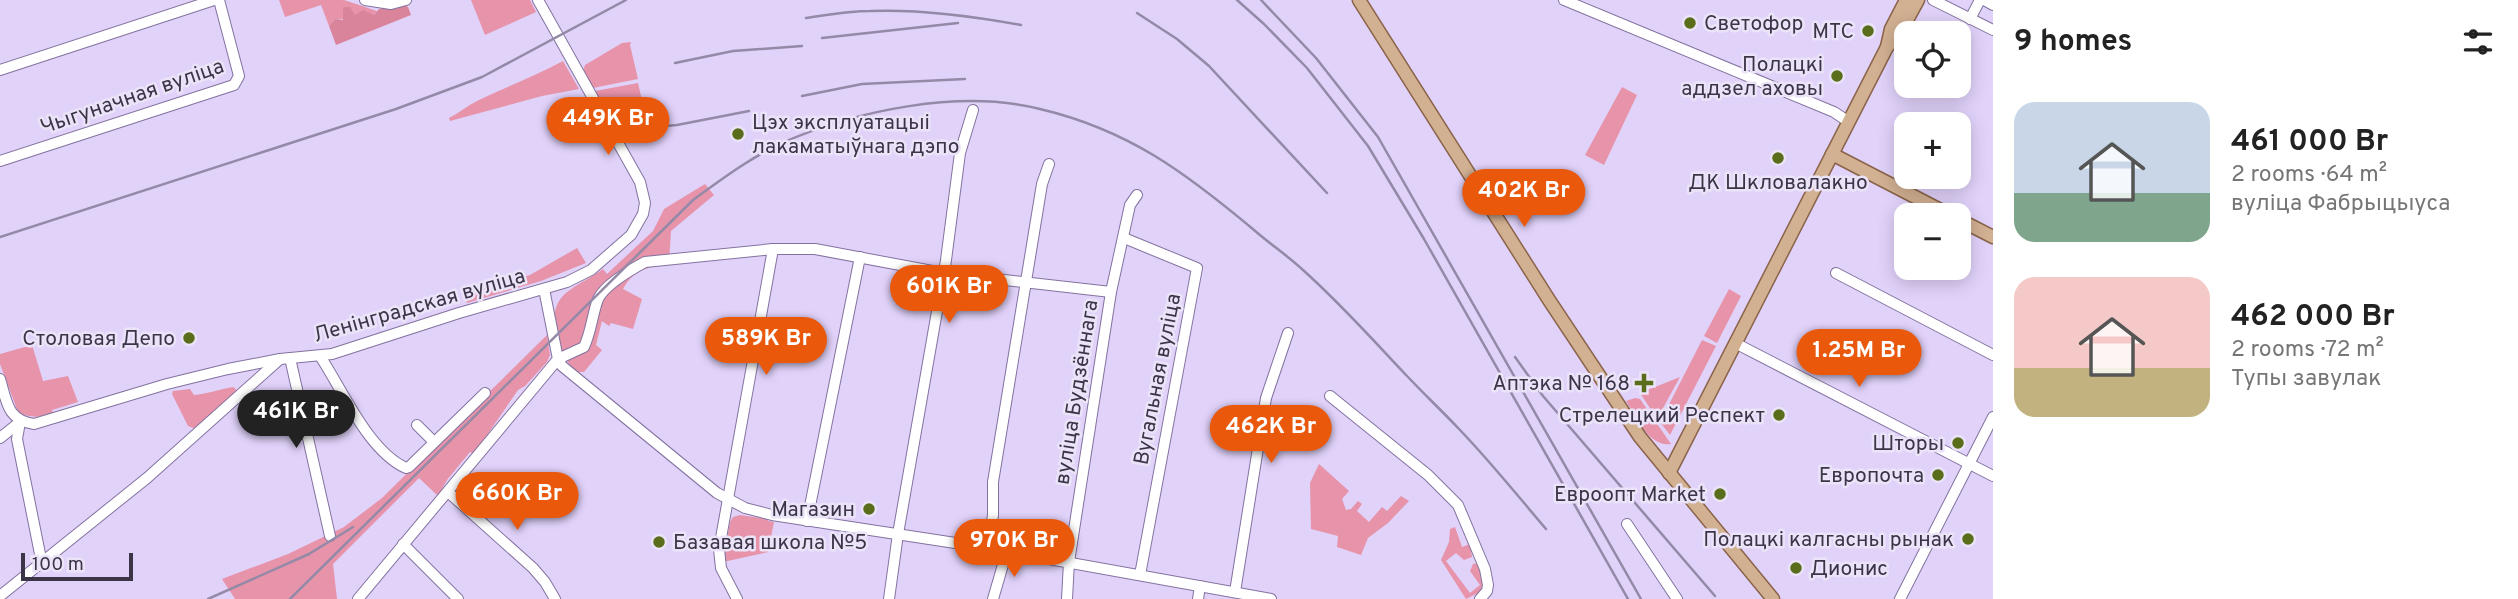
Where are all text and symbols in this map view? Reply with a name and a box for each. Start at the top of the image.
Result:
place label: Светофор [1704,11,1803,38]
marker: Светофор [1682,15,1698,31]
place label: МТС [1812,19,1854,46]
map controls [1894,21,1971,280]
button: locate [1894,21,1971,98]
marker: МТС [1860,23,1876,39]
icon: filters [2459,23,2497,61]
text: 9 homes [2014,24,2132,61]
place label: Полацкі аддзел аховы [1681,52,1823,103]
street label: Чыгуначная вуліца [37,53,228,142]
marker: Полацкі аддзел аховы [1829,68,1845,84]
pin: 449K Br [543,97,673,157]
text: 449K Br [562,105,654,134]
place label: Цэх эксплуатацыі лакаматыўнага дэпо [752,110,959,161]
button: + [1894,112,1971,189]
text: 461 000 Br [2231,124,2388,161]
marker: Цэх эксплуатацыі лакаматыўнага дэпо [730,126,746,142]
icon: home [2070,130,2154,214]
marker: ДК Шкловалакно [1770,150,1786,166]
text: 2 rooms · 64 m² [2231,161,2387,190]
pin: 402K Br [1459,170,1589,229]
place label: ДК Шкловалакно [1688,170,1868,197]
text: 402K Br [1478,177,1570,206]
text: вуліца Фабрыцыуса [2231,190,2450,219]
button: − [1894,203,1971,280]
street label: Ленінградская вуліца [310,263,529,350]
pin: 601K Br [884,266,1014,325]
text: 601K Br [906,273,992,302]
street label: Вугальная вуліца [1129,291,1188,467]
street label: вуліца Будзённага [1050,298,1105,487]
text: 462 000 Br [2231,299,2395,336]
icon: home [2070,305,2154,389]
pin: 589K Br [701,318,831,377]
text: 589K Br [721,325,811,354]
place label: Столовая Депо [22,326,175,353]
marker: Столовая Депо [181,330,197,346]
pin: 1.25M Br [1787,330,1931,389]
text: 2 rooms · 72 m² [2231,336,2384,365]
text: 1.25M Br [1813,337,1905,366]
text: Тупы завулак [2231,365,2381,394]
place label: Аптэка № 168 [1492,371,1630,398]
marker: Аптэка № 168 [1636,375,1652,391]
pin: 461K Br [231,391,361,450]
text: 461K Br [253,398,339,427]
place label: Стрелецкий Респект [1559,403,1765,430]
pin: 462K Br [1206,406,1336,465]
marker: Стрелецкий Респект [1771,407,1787,423]
text: 462K Br [1226,413,1316,442]
place label: Шторы [1872,431,1944,458]
marker: Шторы [1950,435,1966,451]
place label: Европочта [1819,463,1924,490]
marker: Европочта [1930,467,1946,483]
pin: 660K Br [452,472,582,532]
text: 660K Br [472,480,562,509]
place label: Евроопт Market [1554,482,1706,509]
marker: Евроопт Market [1712,486,1728,502]
place label: Магазин [771,497,855,524]
marker: Магазин [861,501,877,517]
pin: 970K Br [949,520,1079,579]
text: 970K Br [970,527,1058,556]
place label: Полацкі калгасны рынак [1703,527,1954,554]
place label: Базавая школа №5 [673,530,867,557]
marker: Полацкі калгасны рынак [1960,531,1976,547]
marker: Базавая школа №5 [651,534,667,550]
scale bar [21,550,133,582]
text: 100 m [32,553,84,577]
place label: Дионис [1810,556,1888,583]
marker: Дионис [1788,560,1804,576]

